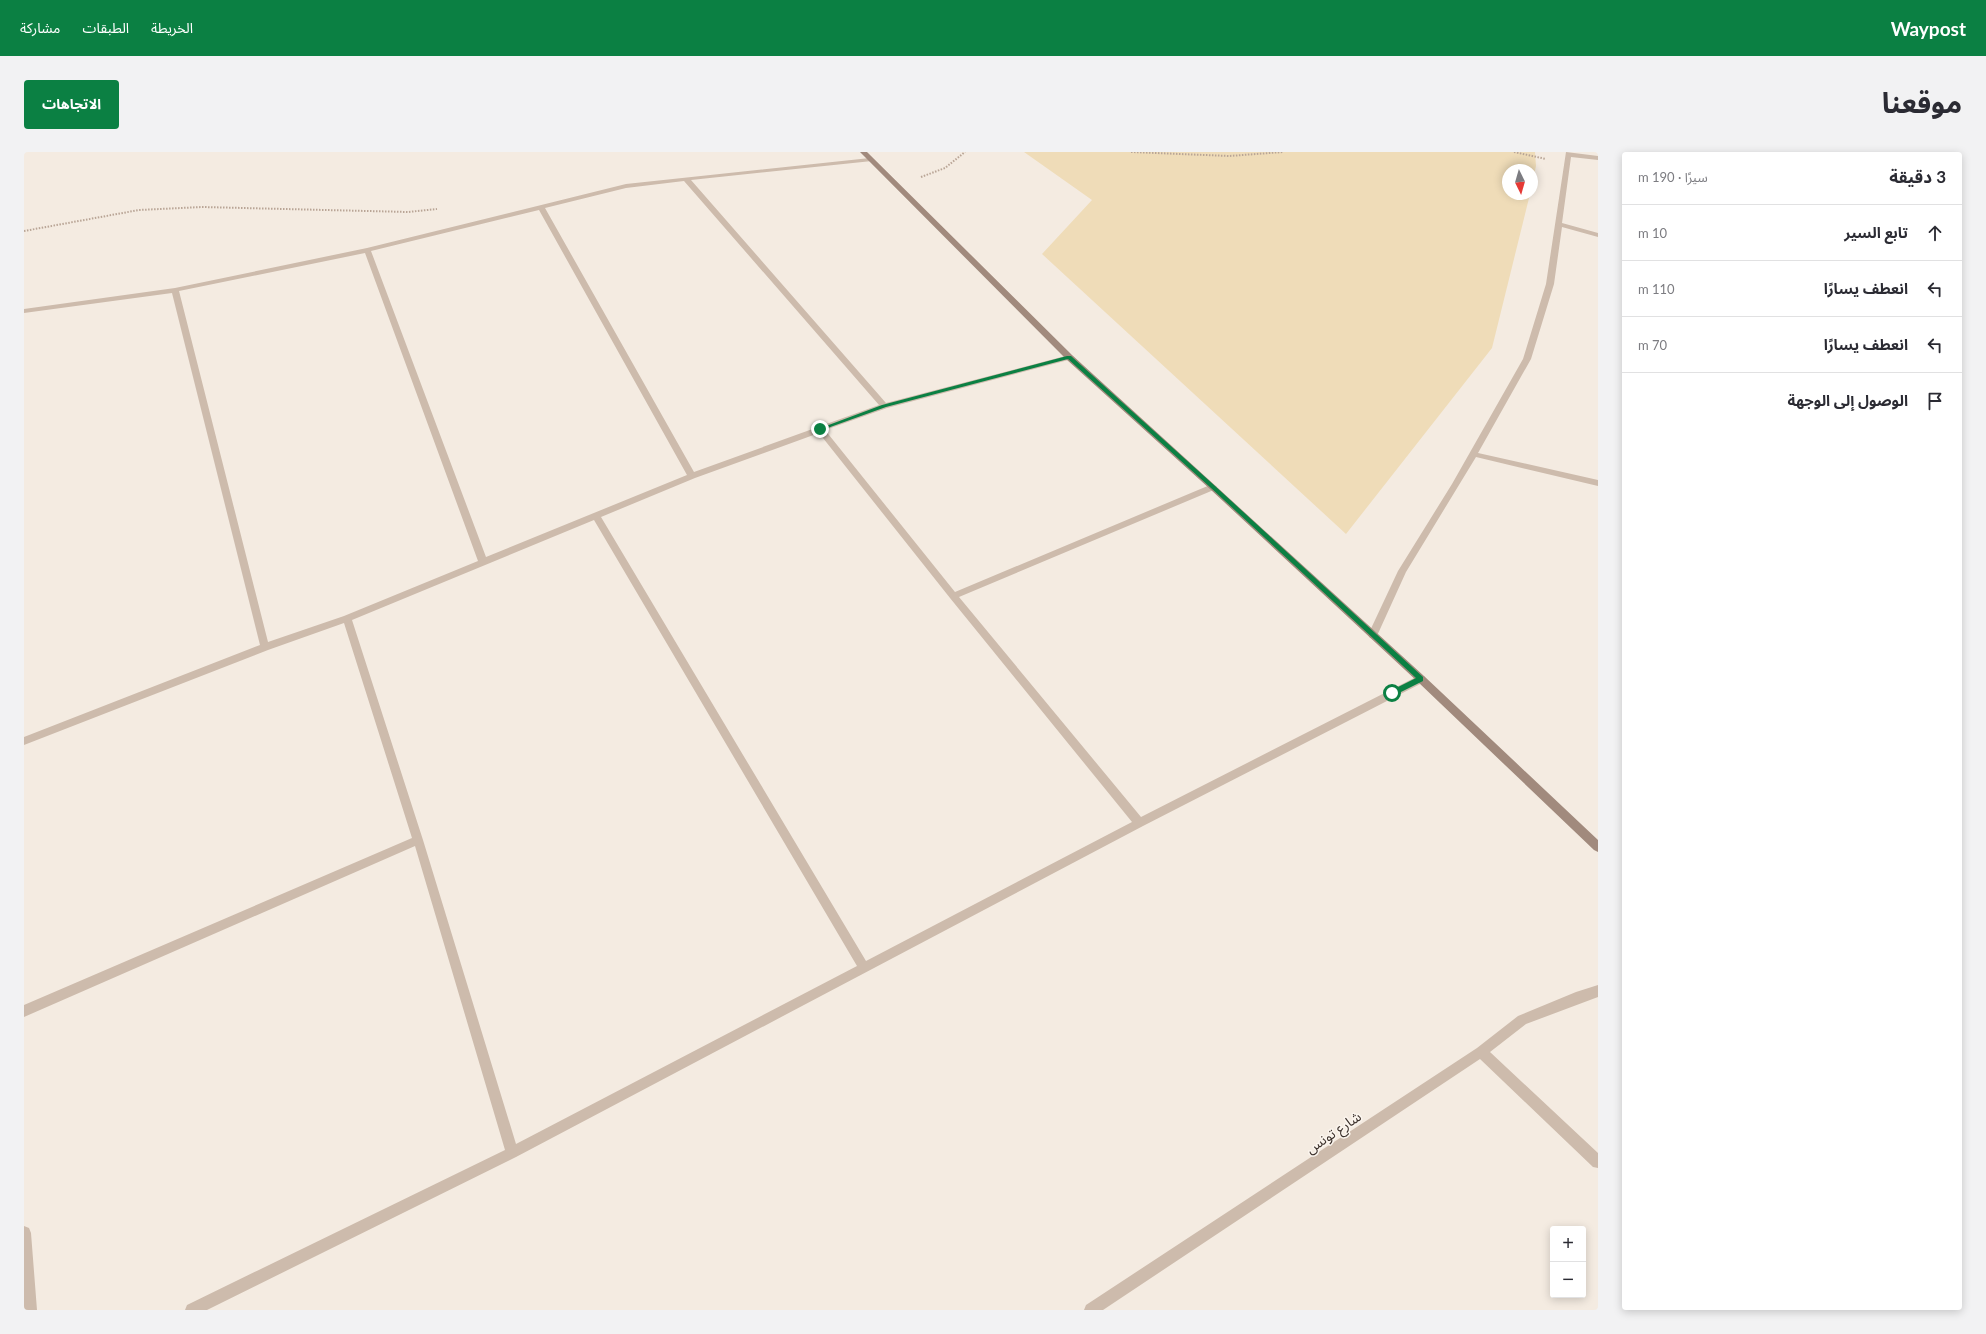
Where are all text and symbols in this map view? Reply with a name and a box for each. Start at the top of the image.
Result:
text: Waypost [1891,17,1966,40]
text: مشاركة [20,19,60,36]
text: الطبقات [82,19,129,36]
text: الخريطة [151,19,193,36]
button: الاتجاهات [24,80,119,129]
text: موقعنا [1882,85,1962,119]
north arrow [1502,164,1538,200]
text: 3 دقيقة [1889,166,1946,187]
text: سيرًا · 190 m [1638,169,1708,185]
icon: ahead [1924,222,1946,244]
text: تابع السير [1844,223,1908,241]
text: 10 m [1638,225,1667,241]
icon: left [1924,278,1946,300]
text: انعطف يسارًا [1824,279,1908,297]
text: 110 m [1638,281,1675,297]
icon: left [1924,334,1946,356]
text: انعطف يسارًا [1824,335,1908,353]
text: 70 m [1638,337,1667,353]
icon: arrive [1924,390,1946,412]
text: الوصول إلى الوجهة [1787,391,1908,409]
route end [811,420,829,438]
route start [1383,684,1401,702]
street label: شارع تونس [1302,1107,1366,1159]
map controls [1550,1226,1586,1298]
button: + [1550,1226,1586,1262]
button: − [1550,1262,1586,1298]

